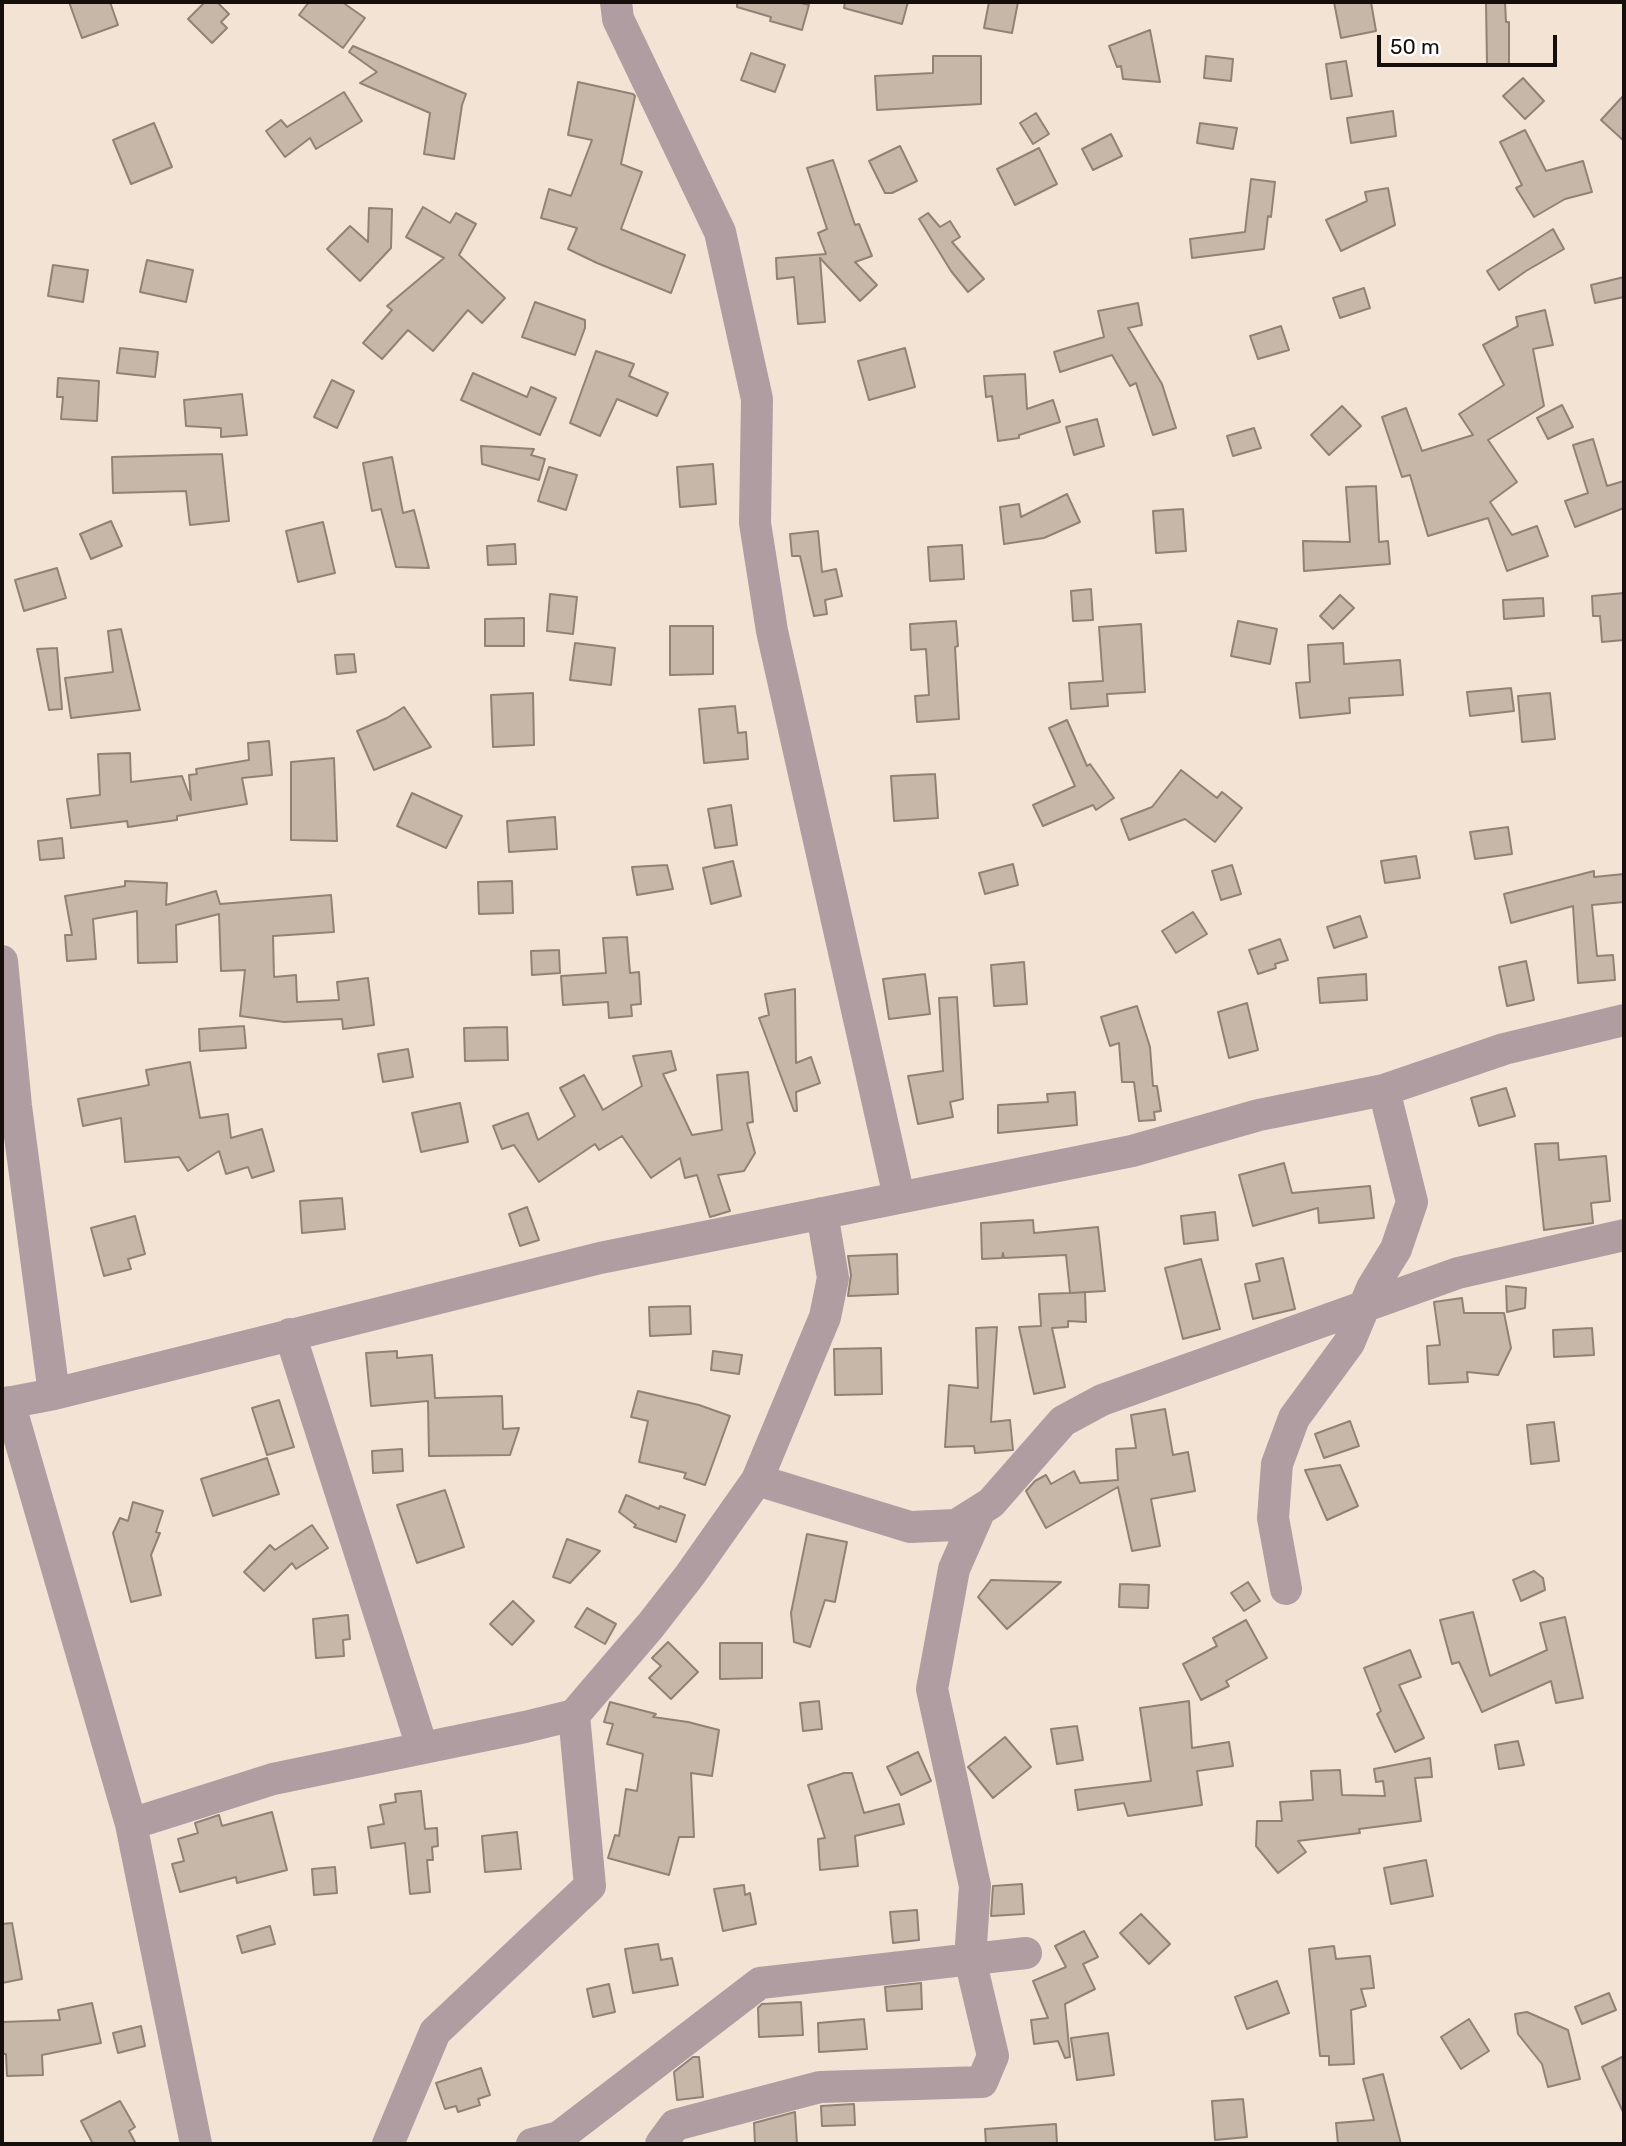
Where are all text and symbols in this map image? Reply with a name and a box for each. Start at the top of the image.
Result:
scale bar [1381,21,1561,65]
text: 50 m [1390,34,1440,59]

